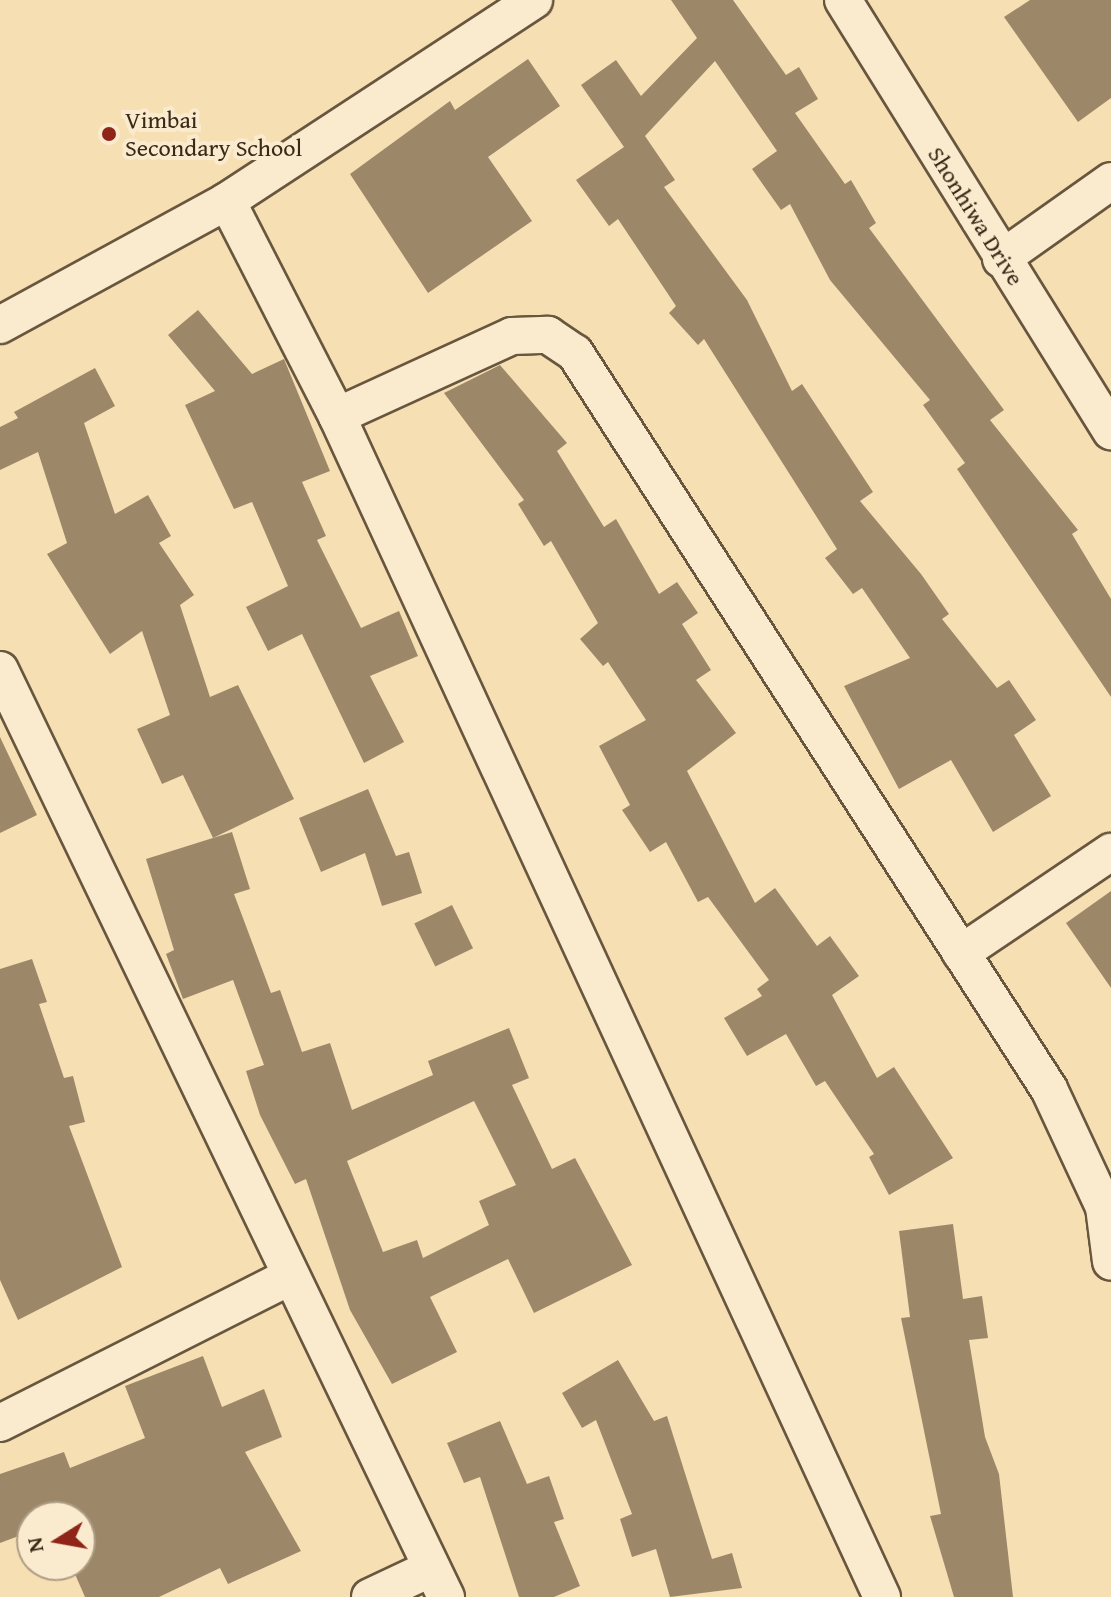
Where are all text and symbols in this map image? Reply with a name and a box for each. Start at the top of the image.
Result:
place label: Vimbai Secondary School [125,106,302,162]
marker: Vimbai Secondary School [100,125,118,143]
street label: Shonhiwa Drive [922,141,1030,291]
north arrow [16,1501,96,1581]
text: N [17,1535,52,1555]

